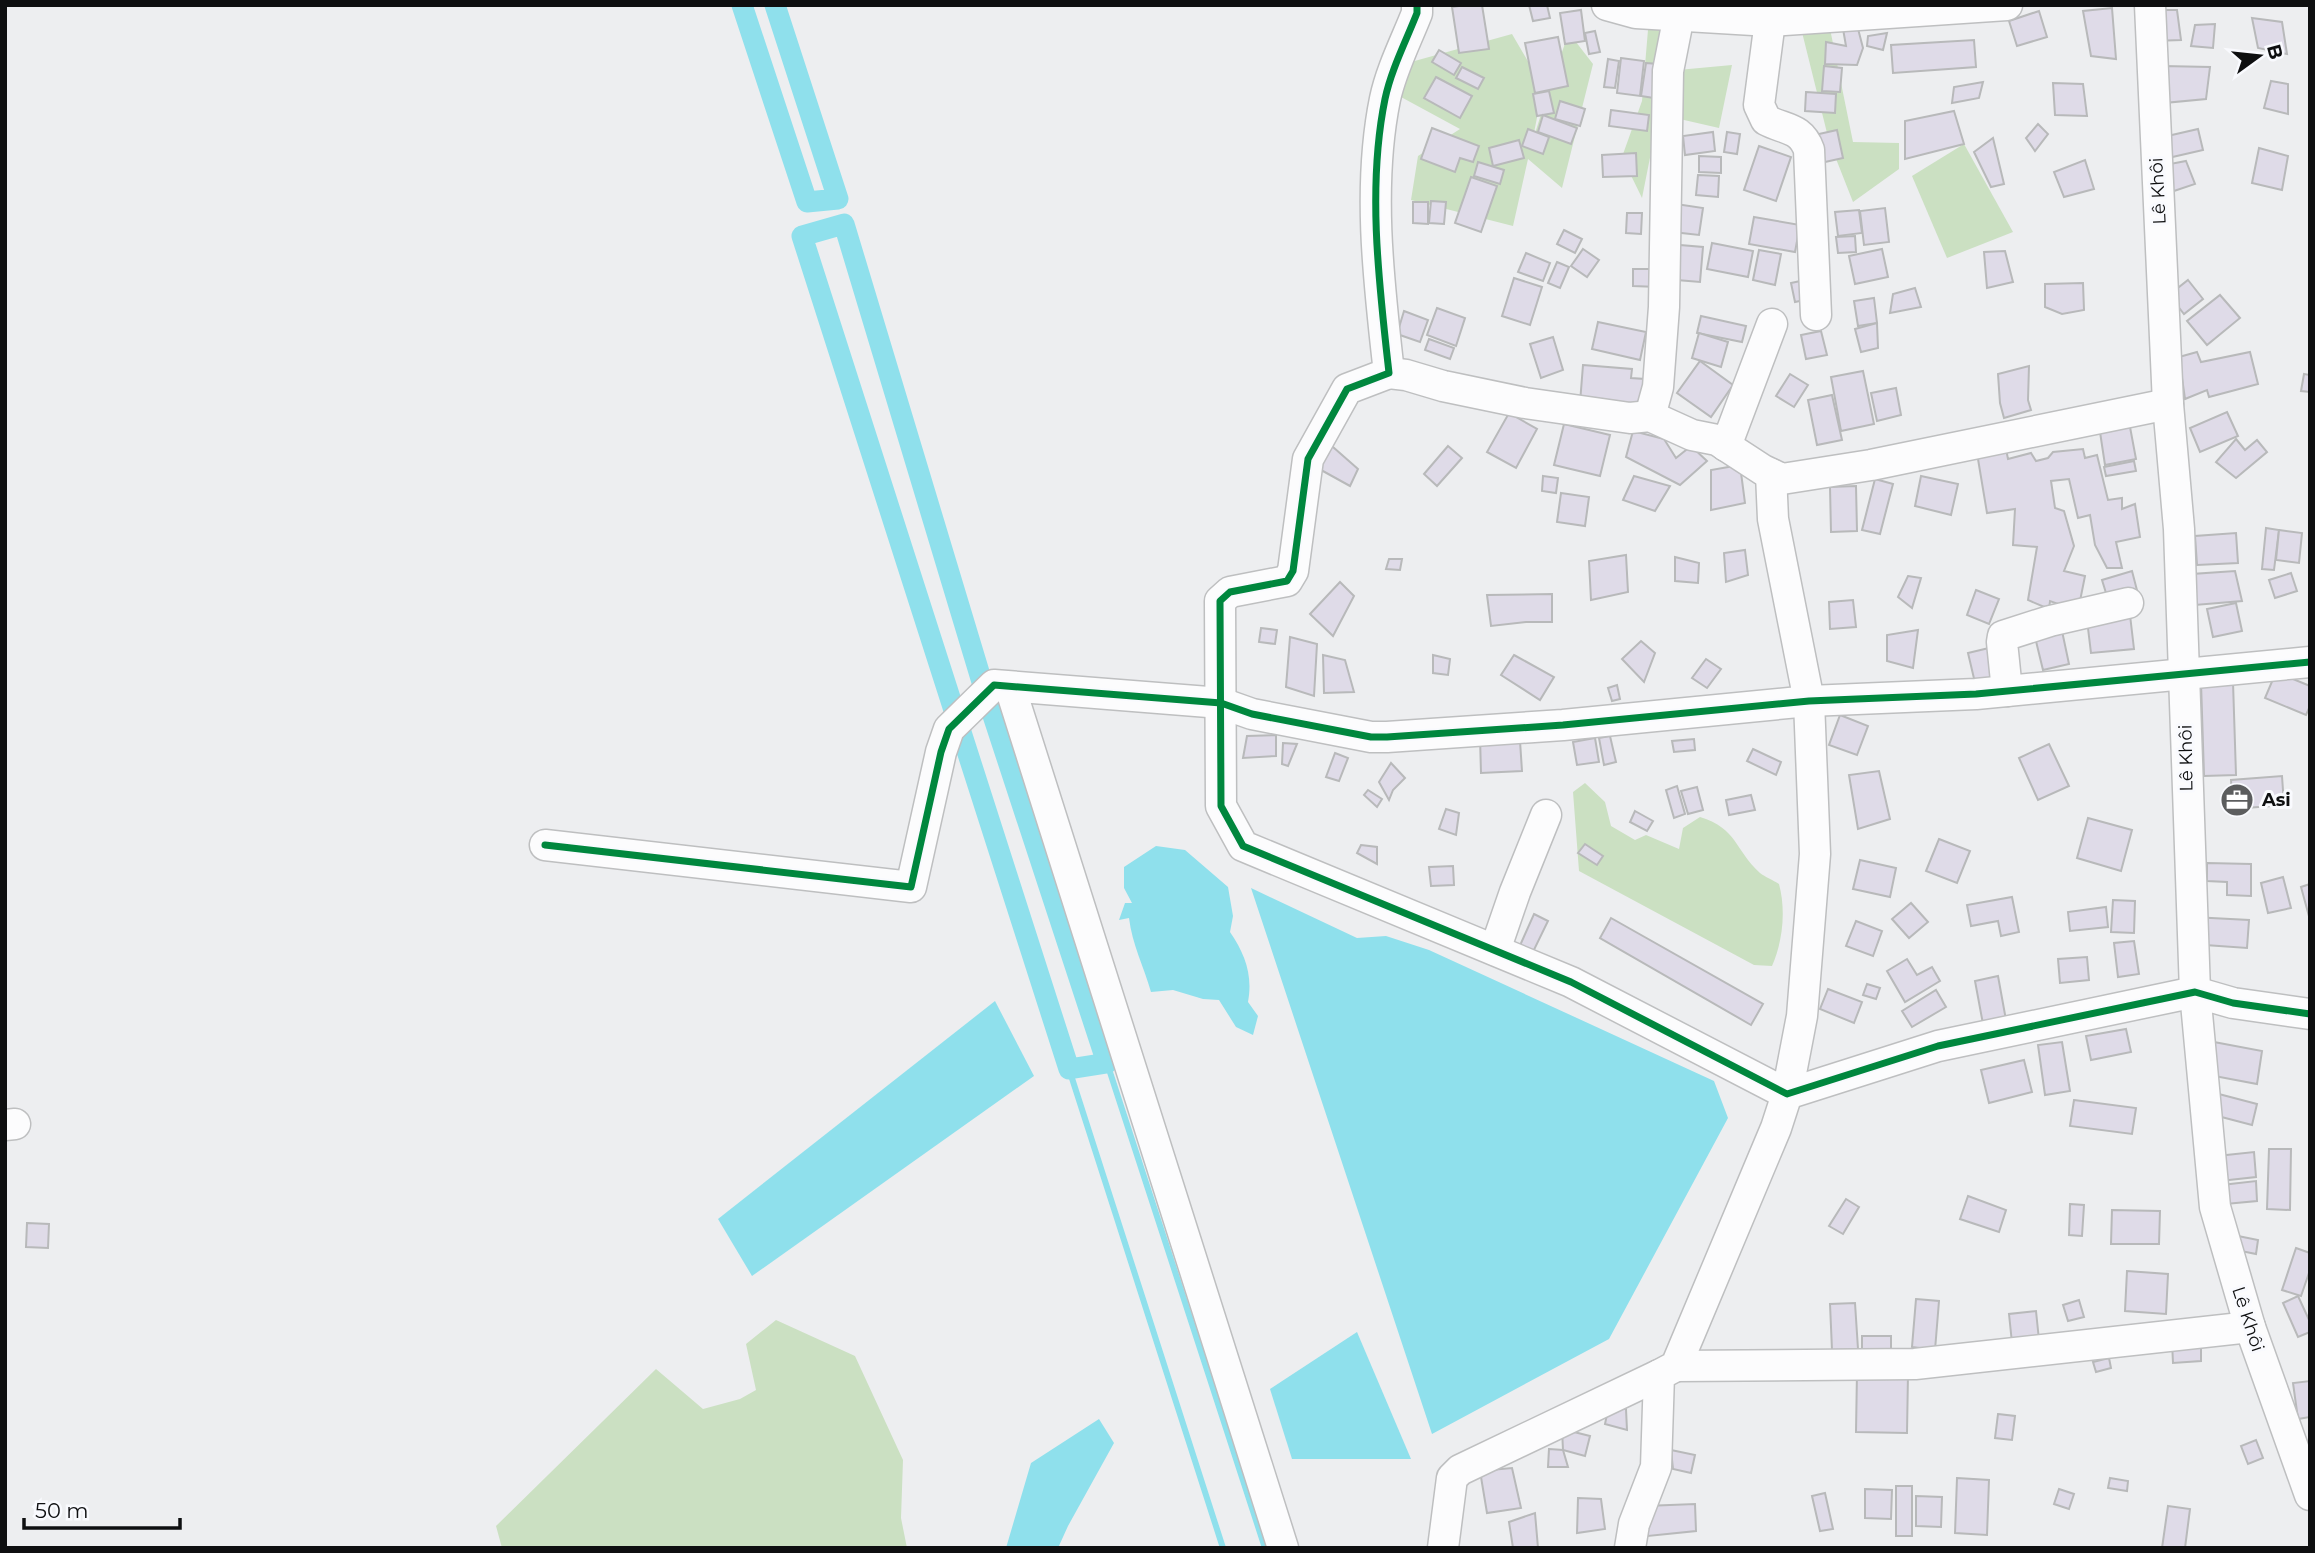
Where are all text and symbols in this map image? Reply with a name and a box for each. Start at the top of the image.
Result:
north arrow [2224,21,2294,91]
text: B [2262,42,2288,62]
street label: Lê Khôi [2145,157,2171,225]
street label: Lê Khôi [2174,724,2198,792]
office icon: Asi [2218,781,2256,819]
place label: Asi [2261,789,2291,811]
street label: Lê Khôi [2227,1284,2269,1354]
scale bar [24,1486,180,1530]
text: 50 m [35,1498,89,1523]

